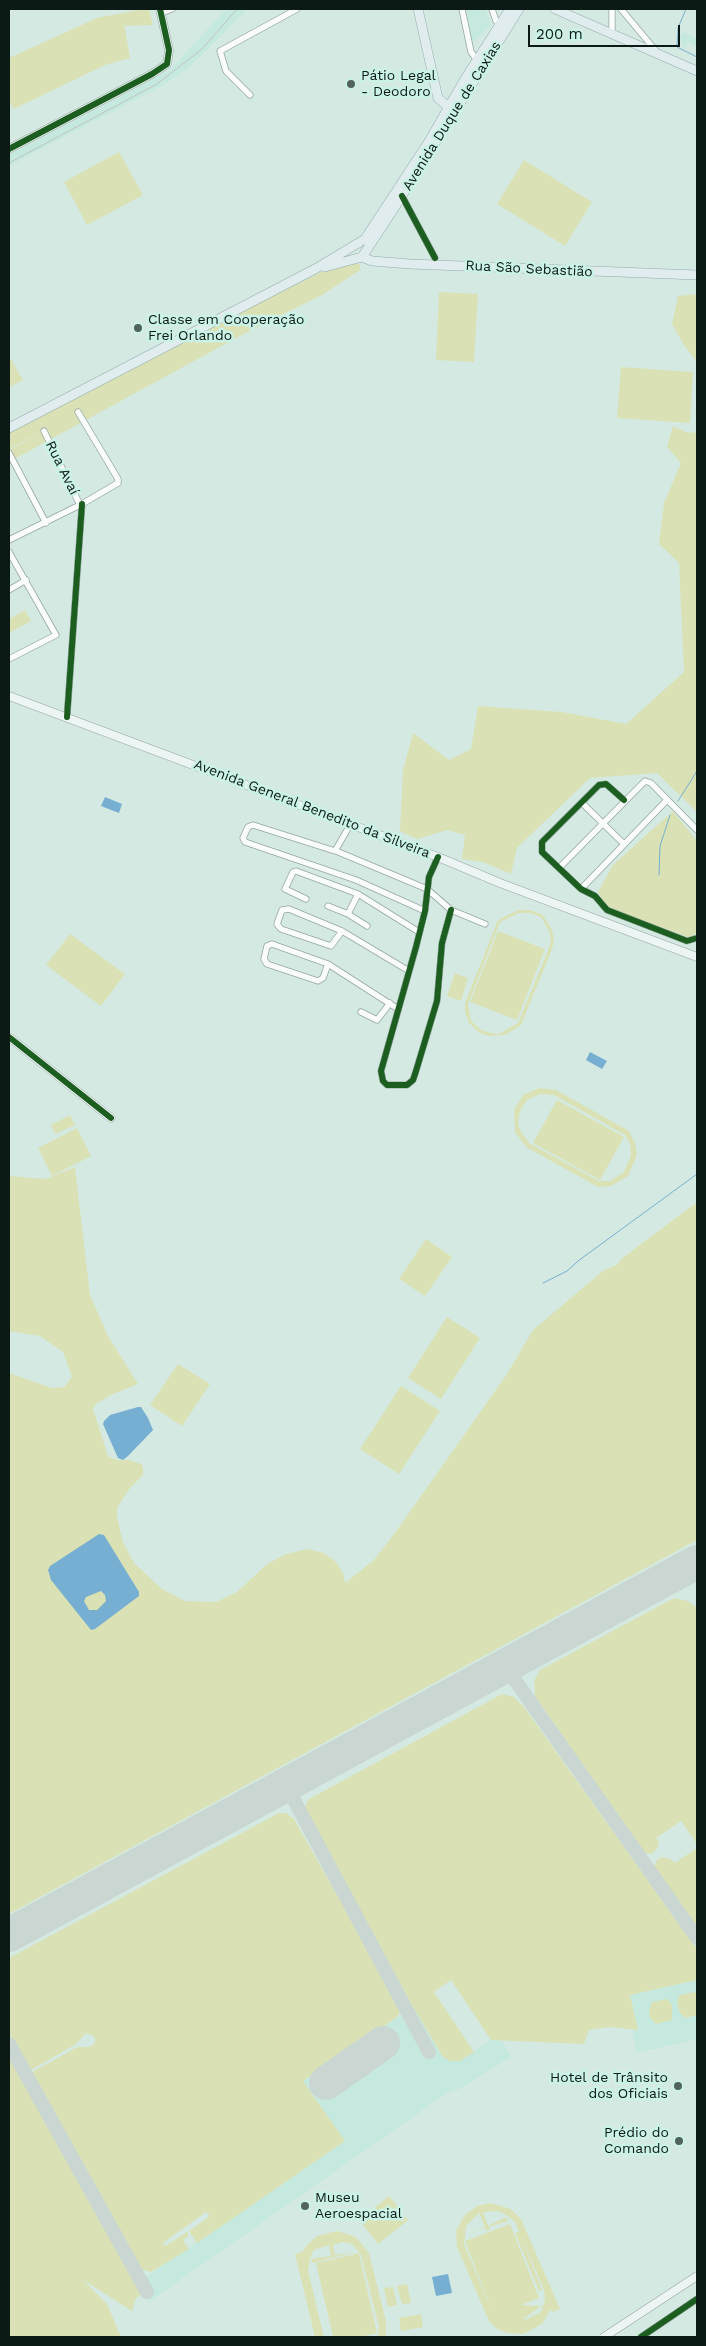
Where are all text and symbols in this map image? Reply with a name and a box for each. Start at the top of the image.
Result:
scale bar [531,15,684,47]
text: 200 m [536,25,583,43]
street label: Avenida Duque de Caxias [399,38,505,194]
place label: Pátio Legal - Deodoro [361,68,436,100]
marker: Pátio Legal - Deodoro [345,78,357,90]
street label: Rua São Sebastião [465,257,593,281]
place label: Classe em Cooperação Frei Orlando [148,312,304,344]
marker: Classe em Cooperação Frei Orlando [132,322,144,334]
street label: Rua Avaí [42,438,82,498]
street label: Avenida General Benedito da Silveira [192,756,432,862]
place label: Hotel de Trânsito dos Oficiais [550,2070,668,2102]
marker: Hotel de Trânsito dos Oficiais [672,2080,684,2092]
place label: Prédio do Comando [604,2125,669,2158]
marker: Prédio do Comando [673,2135,685,2147]
place label: Museu Aeroespacial [315,2190,402,2222]
marker: Museu Aeroespacial [299,2200,311,2212]

